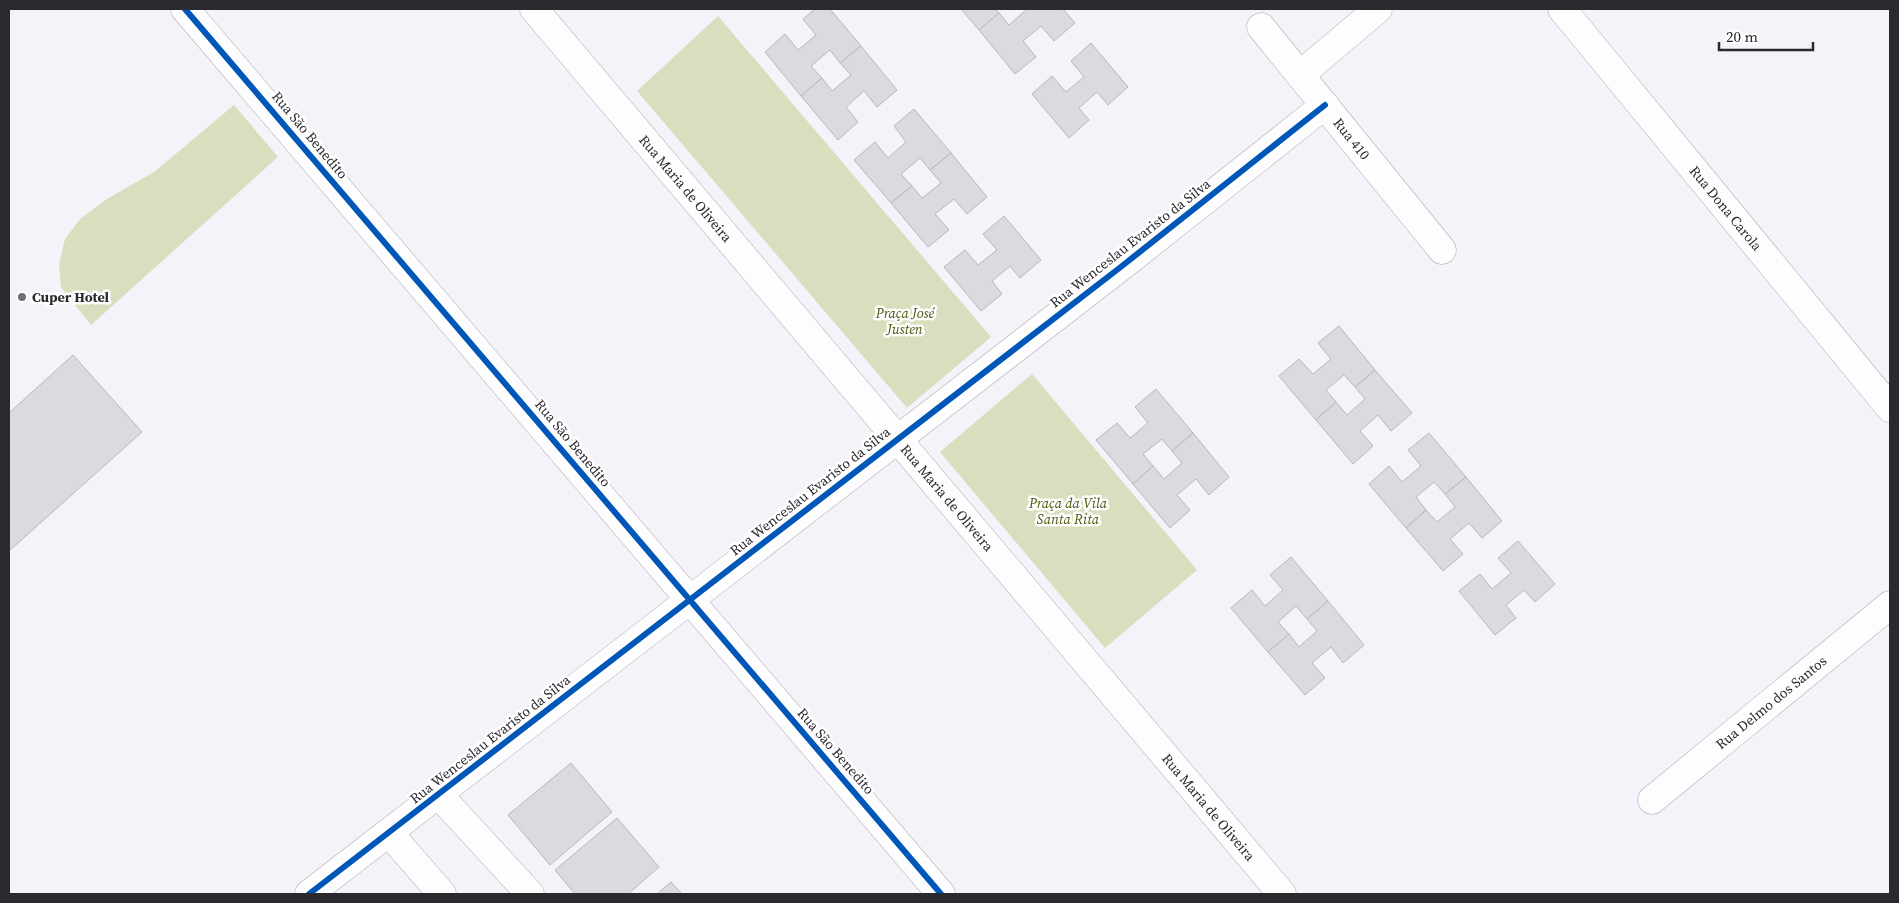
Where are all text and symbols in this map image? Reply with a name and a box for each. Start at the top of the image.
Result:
scale bar [1719,20,1813,52]
text: 20 m [1726,26,1758,47]
street label: Rua São Benedito [267,87,353,183]
street label: Rua 410 [1329,114,1375,164]
street label: Rua Maria de Oliveira [634,130,737,247]
street label: Rua Dona Carola [1685,162,1767,256]
street label: Rua Wenceslau Evaristo da Silva [1045,173,1215,312]
place label: Cuper Hotel [32,287,110,307]
marker: Cuper Hotel [16,291,28,303]
park label: Praça José Justen [875,303,936,339]
street label: Rua São Benedito [530,395,616,491]
street label: Rua Wenceslau Evaristo da Silva [725,421,895,560]
street label: Rua Maria de Oliveira [896,440,999,556]
park label: Praça da Vila Santa Rita [1028,493,1108,529]
street label: Rua Delmo dos Santos [1711,651,1831,754]
street label: Rua Wenceslau Evaristo da Silva [405,669,575,808]
street label: Rua São Benedito [793,703,879,799]
street label: Rua Maria de Oliveira [1157,749,1260,866]

